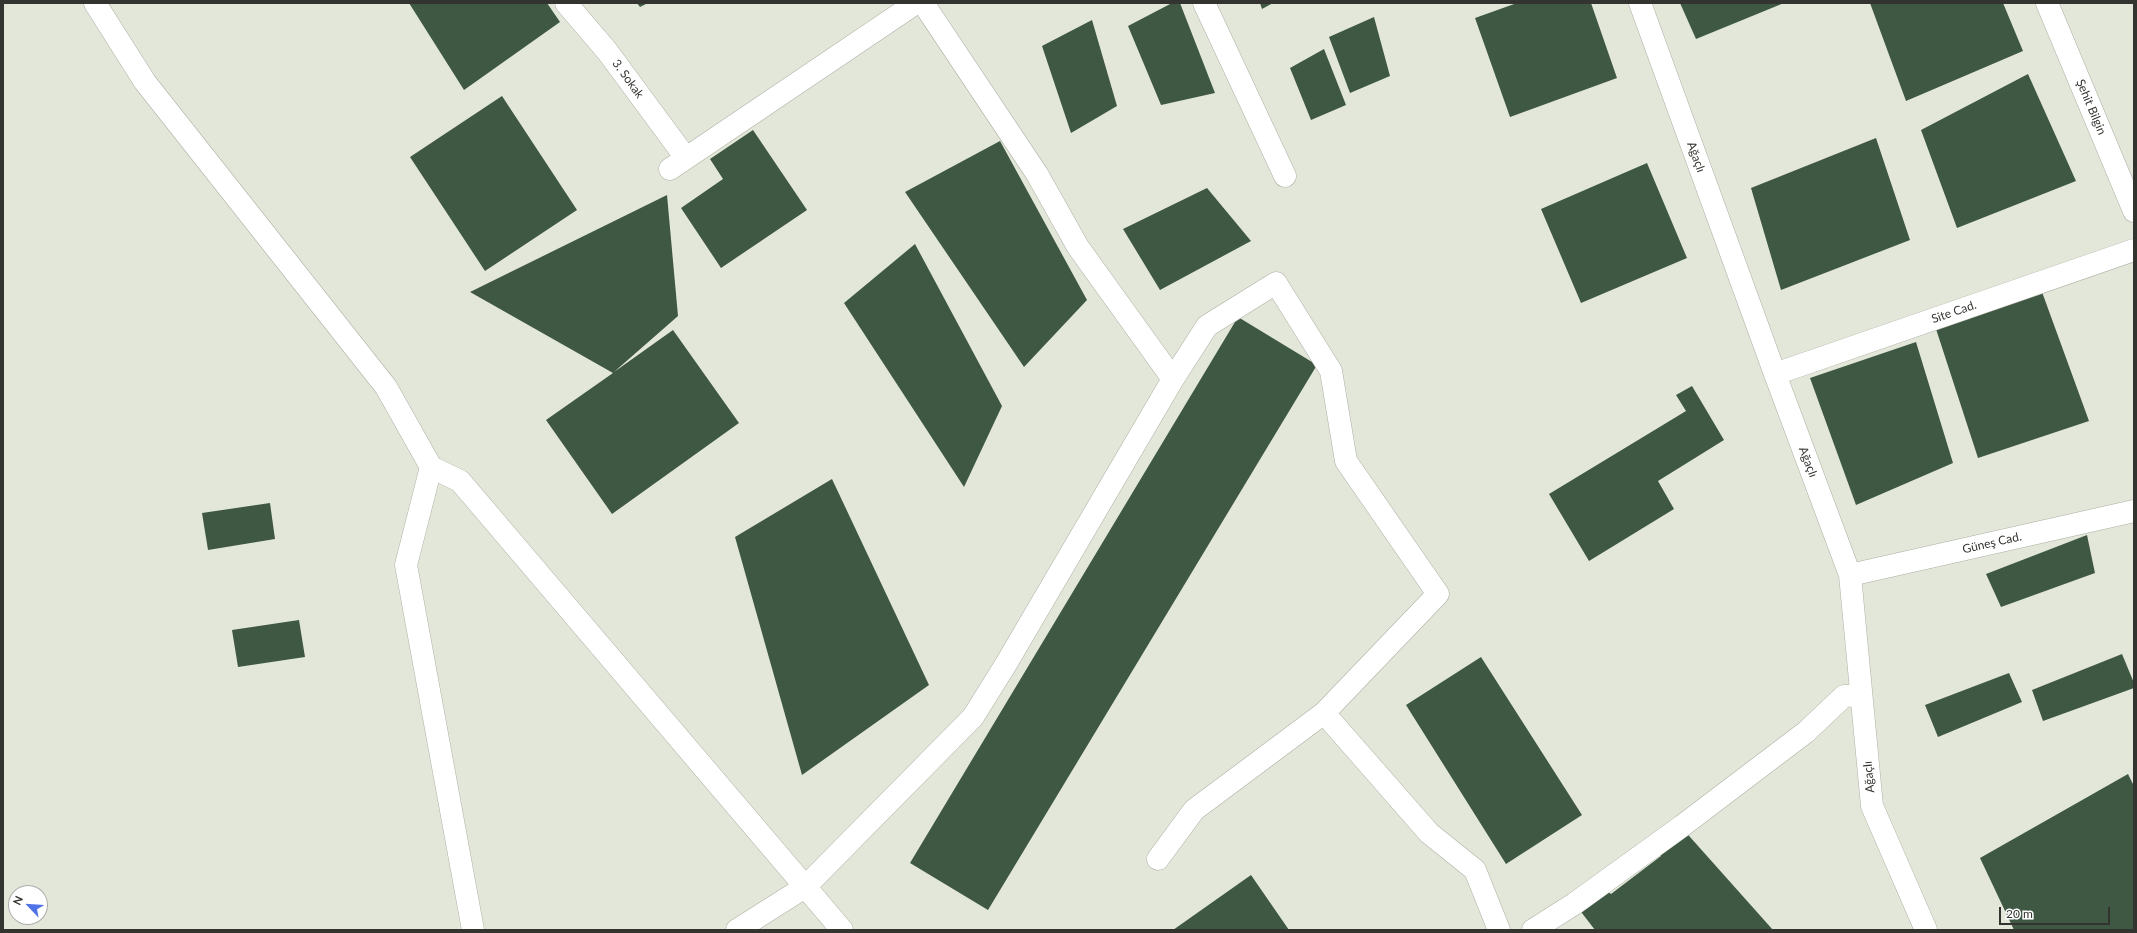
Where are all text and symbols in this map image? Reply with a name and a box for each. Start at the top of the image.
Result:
street label: 3. Sokak [609,57,647,101]
street label: Şehit Bilgin [2073,77,2109,137]
street label: Ağaçlı [1684,140,1708,174]
street label: Site Cad. [1930,298,1978,326]
street label: Ağaçlı [1796,445,1820,479]
street label: Güneş Cad. [1961,529,2023,557]
street label: Ağaçlı [1860,761,1878,793]
north arrow [8,885,48,925]
text: N [10,894,25,907]
scale bar [2001,899,2112,925]
text: 20 m [2006,906,2033,921]

